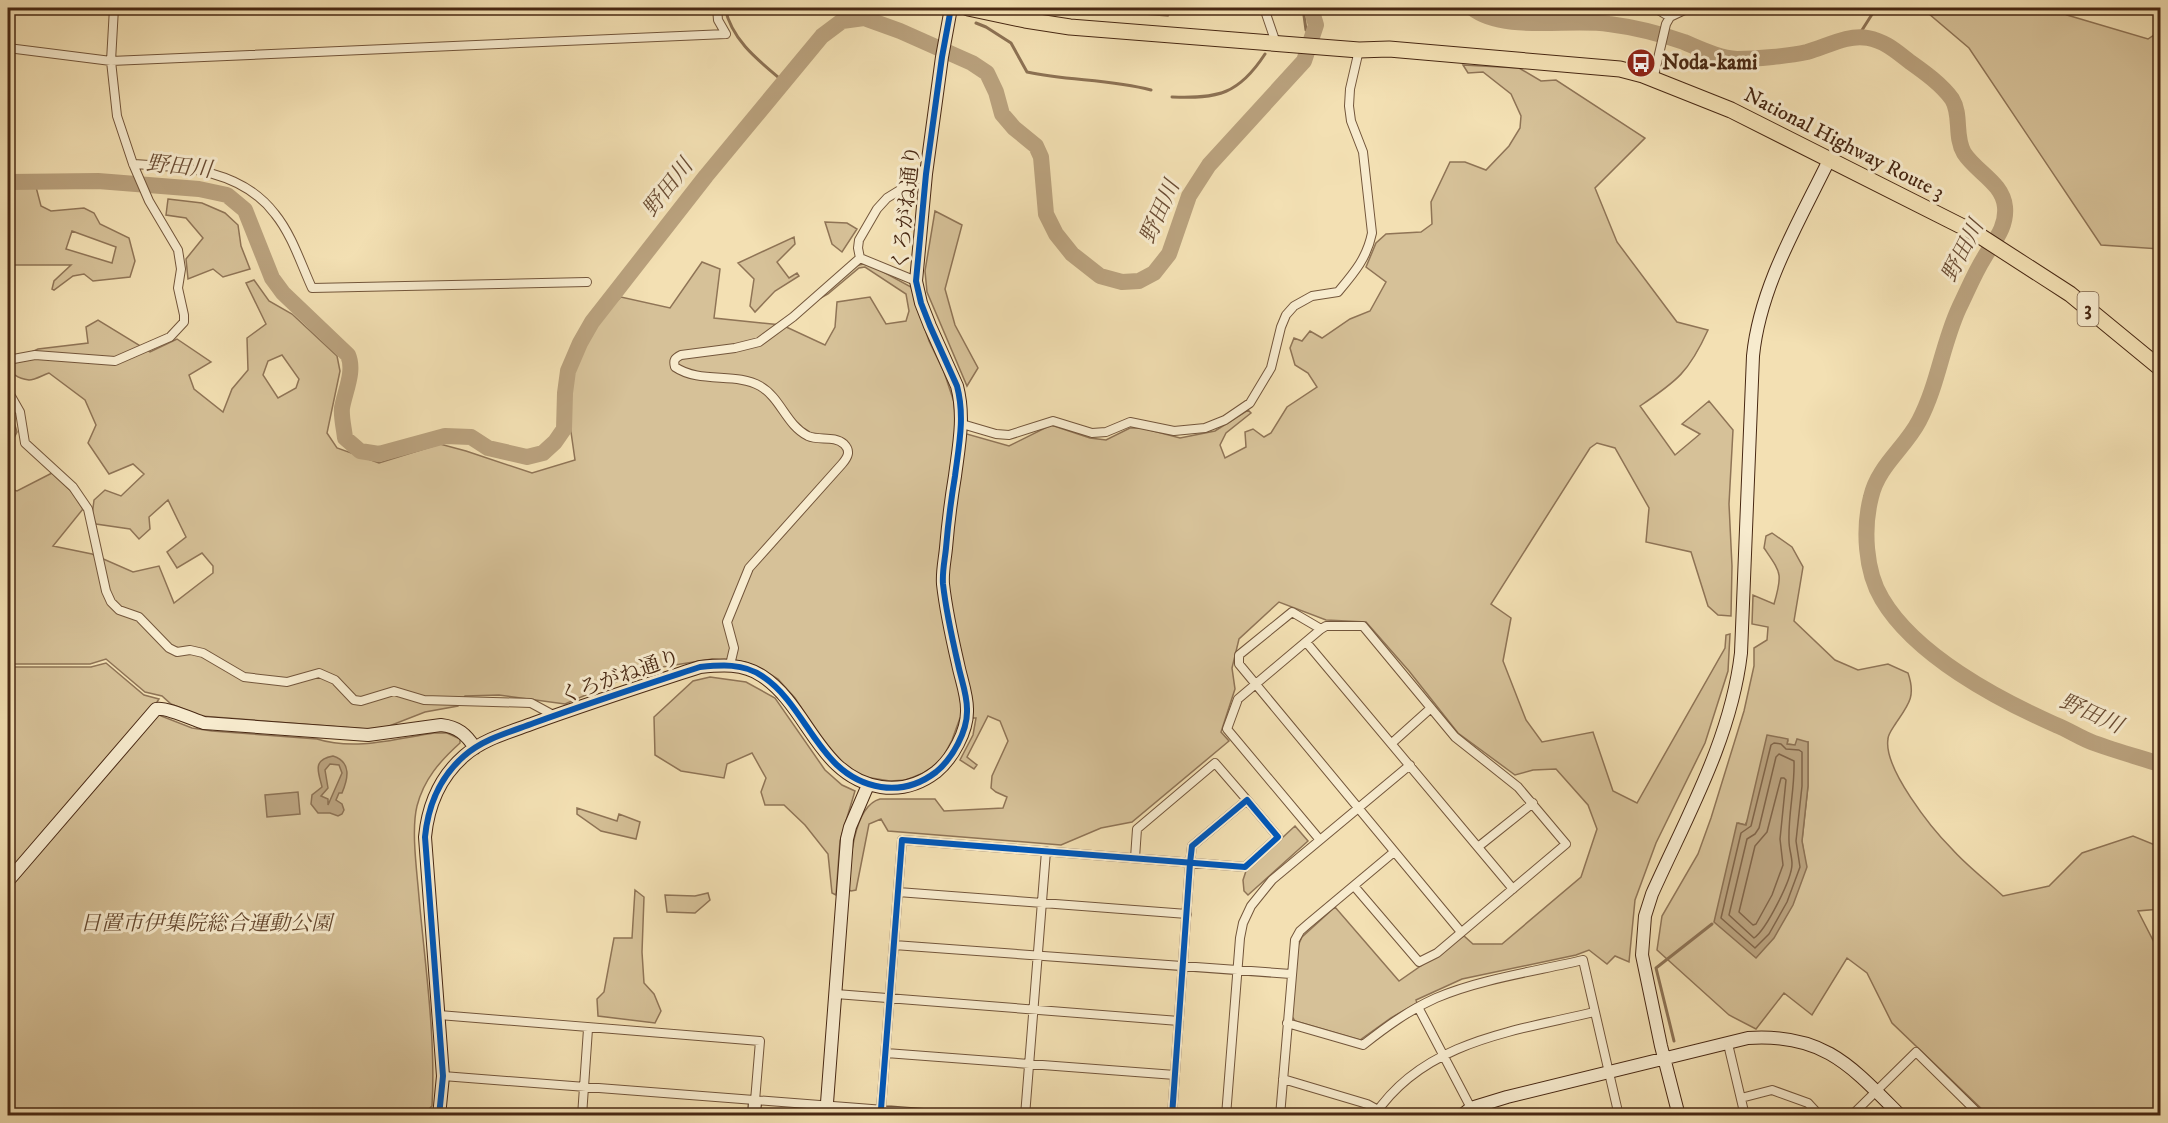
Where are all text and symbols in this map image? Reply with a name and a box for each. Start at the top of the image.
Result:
bus stop icon: Noda-kami [1625,47,1657,79]
place label: Noda-kami [1662,50,1758,76]
street label: National Highway Route 3 [1739,82,1949,206]
street label: くろがね通り [887,144,927,272]
water label: 野田川 [145,150,215,184]
water label: 野田川 [637,152,700,222]
water label: 野田川 [1134,175,1187,248]
water label: 野田川 [1936,214,1991,287]
road number: 3 [2078,292,2098,326]
street label: くろがね通り [556,644,684,710]
water label: 野田川 [2055,688,2128,741]
park label: 日置市伊集院総合運動公園 [80,911,335,937]

